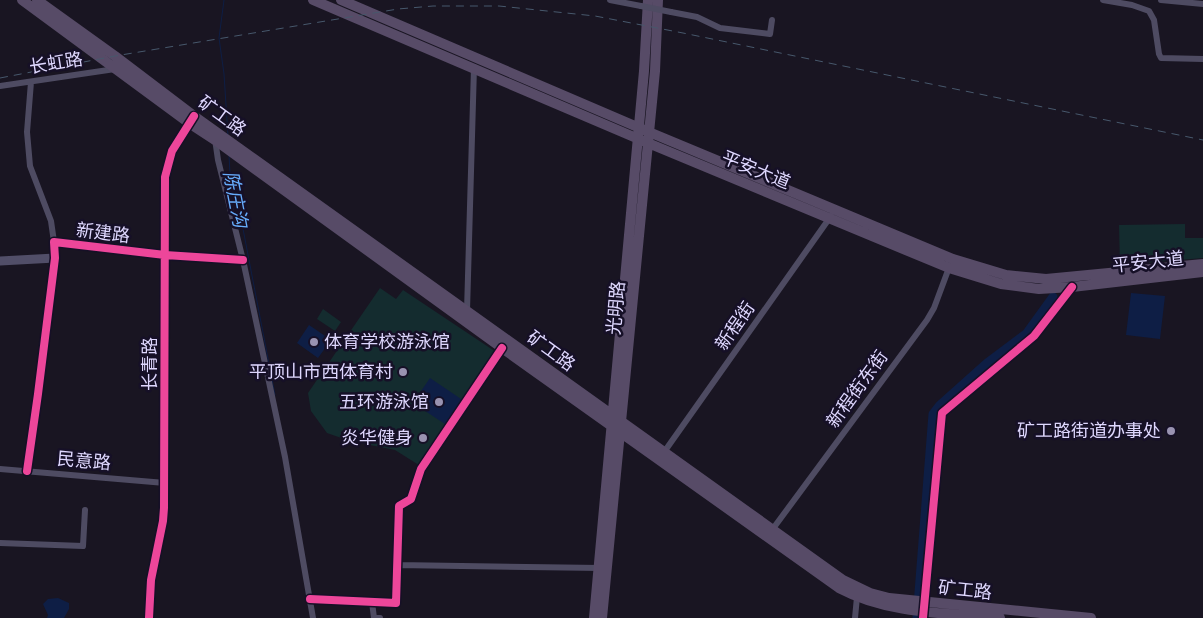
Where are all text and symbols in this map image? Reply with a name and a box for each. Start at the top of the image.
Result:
street label: 长虹路 [27,47,84,78]
street label: 矿工路 [194,90,251,141]
street label: 平安大道 [719,145,794,194]
water label: 陈庄沟 [219,169,254,231]
street label: 新建路 [75,218,131,247]
street label: 平安大道 [1111,246,1185,277]
street label: 光明路 [602,280,629,336]
street label: 新程街 [710,297,759,354]
street label: 矿工路 [523,325,580,376]
place label: 体育学校游泳馆 [324,330,450,353]
marker: 体育学校游泳馆 [308,336,320,348]
street label: 长青路 [138,337,161,391]
street label: 新程街东街 [821,346,892,432]
place label: 平顶山市西体育村 [249,360,393,383]
marker: 平顶山市西体育村 [397,366,409,378]
place label: 五环游泳馆 [339,390,429,413]
marker: 五环游泳馆 [433,396,445,408]
place label: 矿工路街道办事处 [1017,419,1161,442]
marker: 矿工路街道办事处 [1165,425,1177,437]
place label: 炎华健身 [341,426,413,449]
marker: 炎华健身 [417,432,429,444]
street label: 民意路 [56,447,112,474]
street label: 矿工路 [937,575,993,604]

